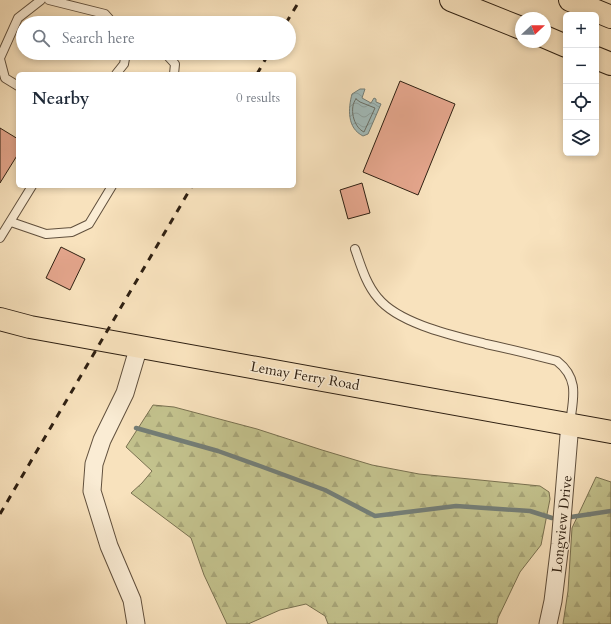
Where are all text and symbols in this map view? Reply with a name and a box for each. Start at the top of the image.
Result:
north arrow [515,12,551,48]
map controls [563,12,599,156]
button: + [563,12,599,48]
search box [16,16,296,60]
icon: search [30,27,52,49]
text: Search here [62,28,135,48]
button: − [563,48,599,84]
button: locate [563,84,599,120]
text: Nearby [32,87,89,110]
text: 0 results [236,89,280,107]
button: layers [563,120,599,156]
street label: Lemay Ferry Road [249,357,362,395]
street label: Longview Drive [547,474,577,574]

